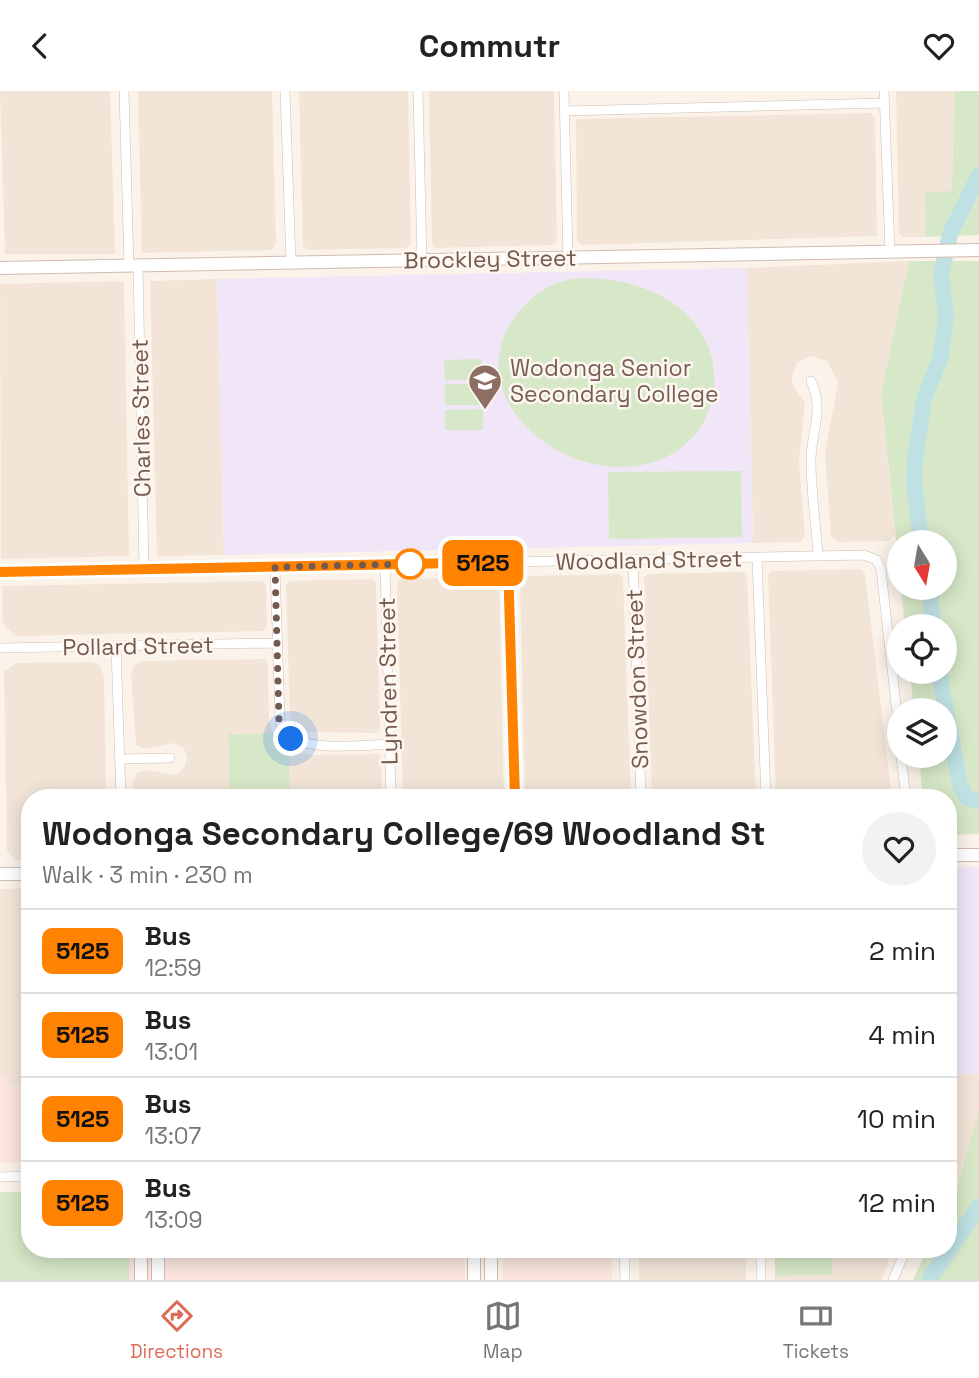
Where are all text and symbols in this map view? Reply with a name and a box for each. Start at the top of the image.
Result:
text: Commutr [419,26,560,66]
icon: back [21,27,59,65]
icon: heart [920,27,958,65]
street label: Brockley Street [403,242,577,276]
street label: Charles Street [125,339,157,497]
place label: Wodonga Senior Secondary College [510,353,719,409]
school or university icon: Wodonga Senior Secondary College [466,362,504,411]
north arrow [887,530,957,600]
map controls [887,530,957,768]
line badge: 5125 [434,540,532,586]
street label: Woodland Street [555,543,743,577]
text: 5125 [456,547,510,578]
unlabelled marker [395,549,425,579]
street label: Snowdon Street [619,589,655,769]
street label: Lyndren Street [372,597,404,765]
button: locate [887,614,957,684]
street label: Pollard Street [62,630,214,662]
button: layers [887,698,957,768]
your location [273,721,308,756]
button: heart [862,812,936,886]
text: Wodonga Secondary College/69 Woodland St [42,813,766,855]
text: Walk · 3 min · 230 m [42,860,253,890]
text: Bus [144,919,191,953]
text: 2 min [869,934,936,968]
text: 5125 [56,935,109,966]
text: 12:59 [144,953,202,983]
text: Bus [144,1003,191,1037]
text: 4 min [868,1018,936,1052]
text: 5125 [56,1019,109,1050]
text: 13:01 [144,1037,198,1067]
text: Bus [144,1087,191,1121]
text: 10 min [857,1102,936,1136]
text: 5125 [56,1103,109,1134]
text: 13:07 [144,1121,201,1151]
text: Bus [144,1171,191,1205]
text: 12 min [858,1186,936,1220]
text: 5125 [56,1187,109,1218]
text: 13:09 [144,1205,203,1235]
tab: Directions [130,1297,223,1364]
tab: Map [483,1297,523,1364]
tab: Tickets [783,1297,849,1364]

